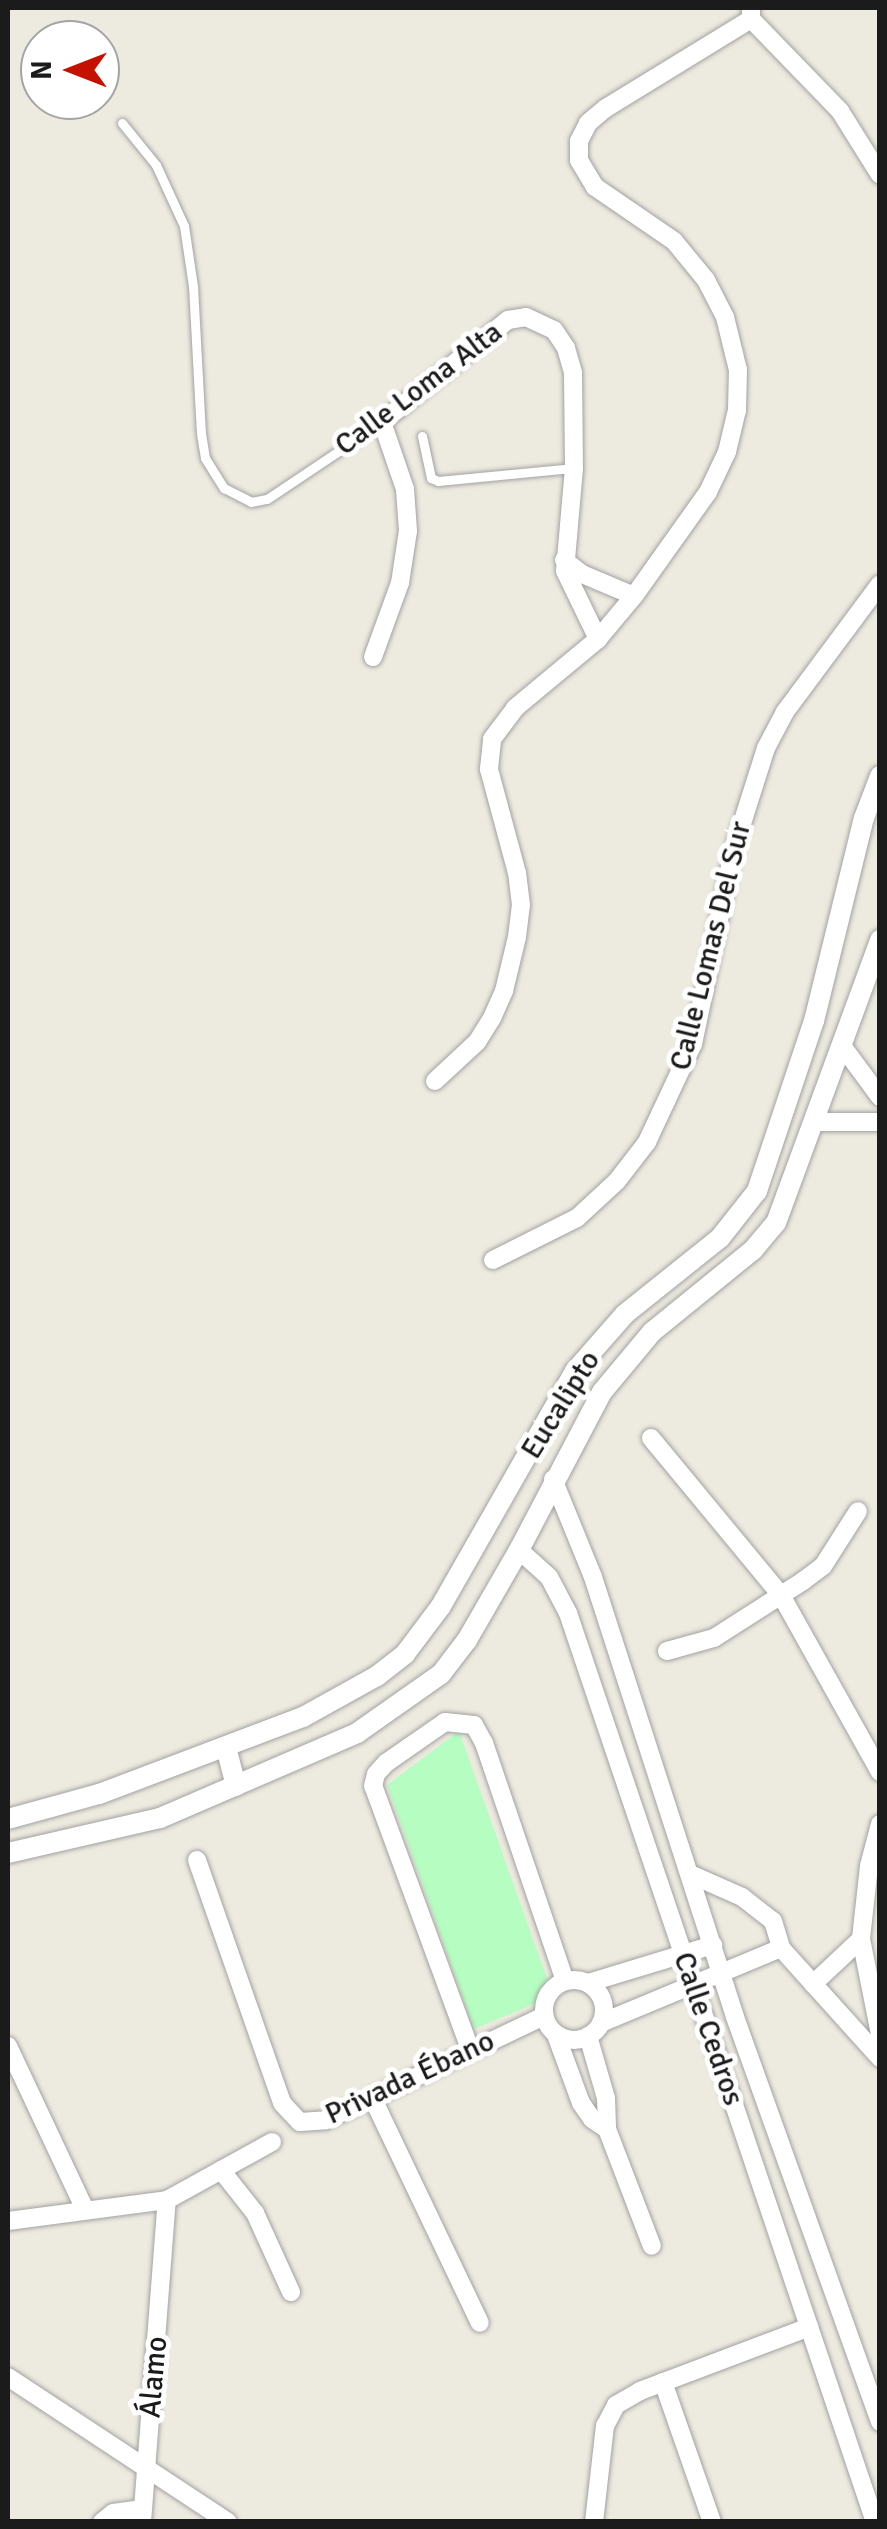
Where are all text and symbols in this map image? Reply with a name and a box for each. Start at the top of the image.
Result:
north arrow [20,20,120,120]
text: N [25,60,59,80]
street label: Calle Loma Alta [328,314,510,464]
street label: Calle Lomas Del Sur [663,818,759,1074]
street label: Eucalipto [514,1344,608,1466]
street label: Calle Cedros [665,1948,751,2110]
street label: Privada Ébano [320,2023,500,2133]
street label: Álamo [133,2335,175,2419]

